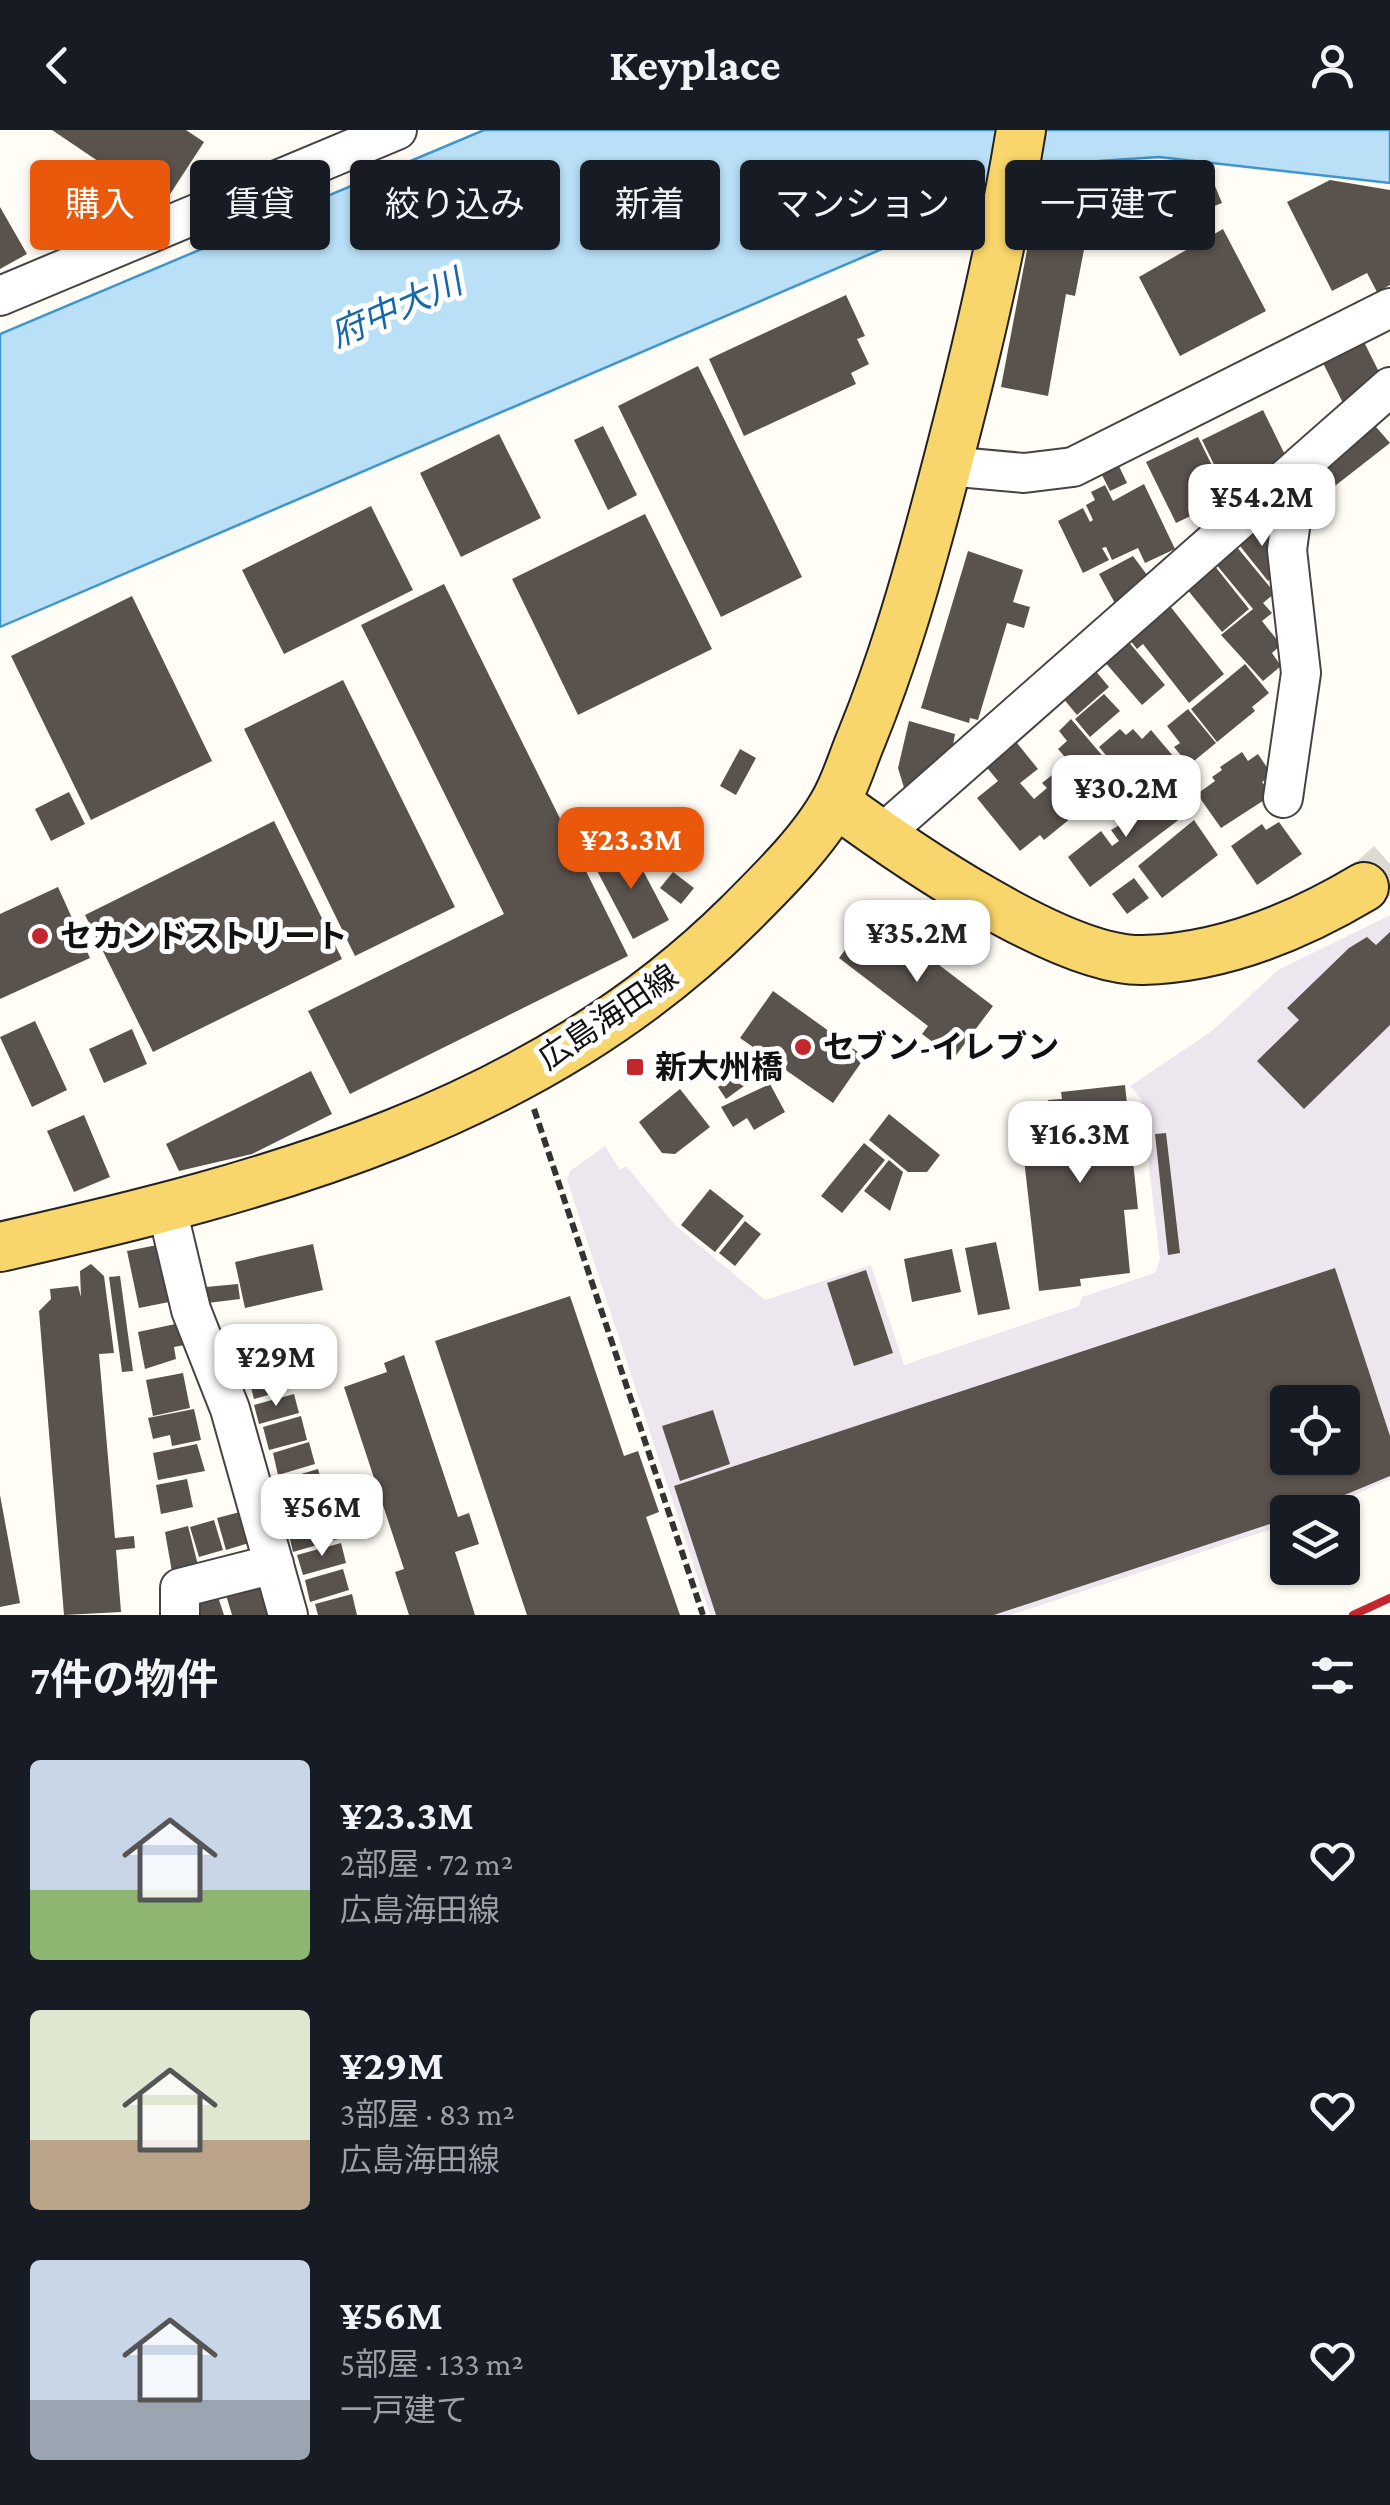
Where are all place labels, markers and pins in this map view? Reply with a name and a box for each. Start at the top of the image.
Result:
pin: ¥54.2M [1181,464,1343,549]
pin: ¥30.2M [1045,755,1207,840]
pin: ¥23.3M [550,807,712,892]
pin: ¥35.2M [836,900,998,985]
place label: セカンドストリート [60,918,348,954]
marker: セカンドストリート [29,925,51,947]
place label: セブン-イレブン [823,1029,1059,1065]
marker: セブン-イレブン [792,1036,814,1058]
place label: 新大州橋 [655,1049,783,1085]
marker: 新大州橋 [624,1056,646,1078]
pin: ¥16.3M [999,1101,1161,1186]
pin: ¥29M [217,1324,335,1409]
pin: ¥56M [263,1474,381,1559]

